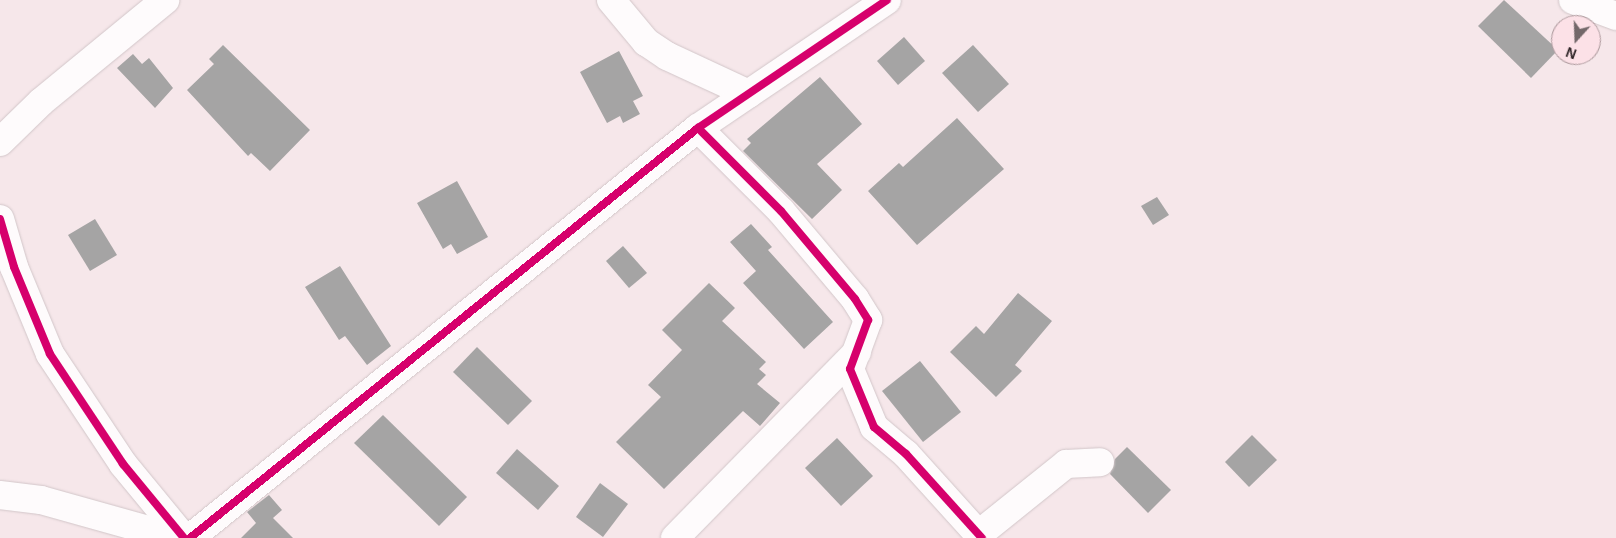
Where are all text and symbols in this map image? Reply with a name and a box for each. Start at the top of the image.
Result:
north arrow [1551,15,1601,65]
text: N [1564,44,1579,62]

